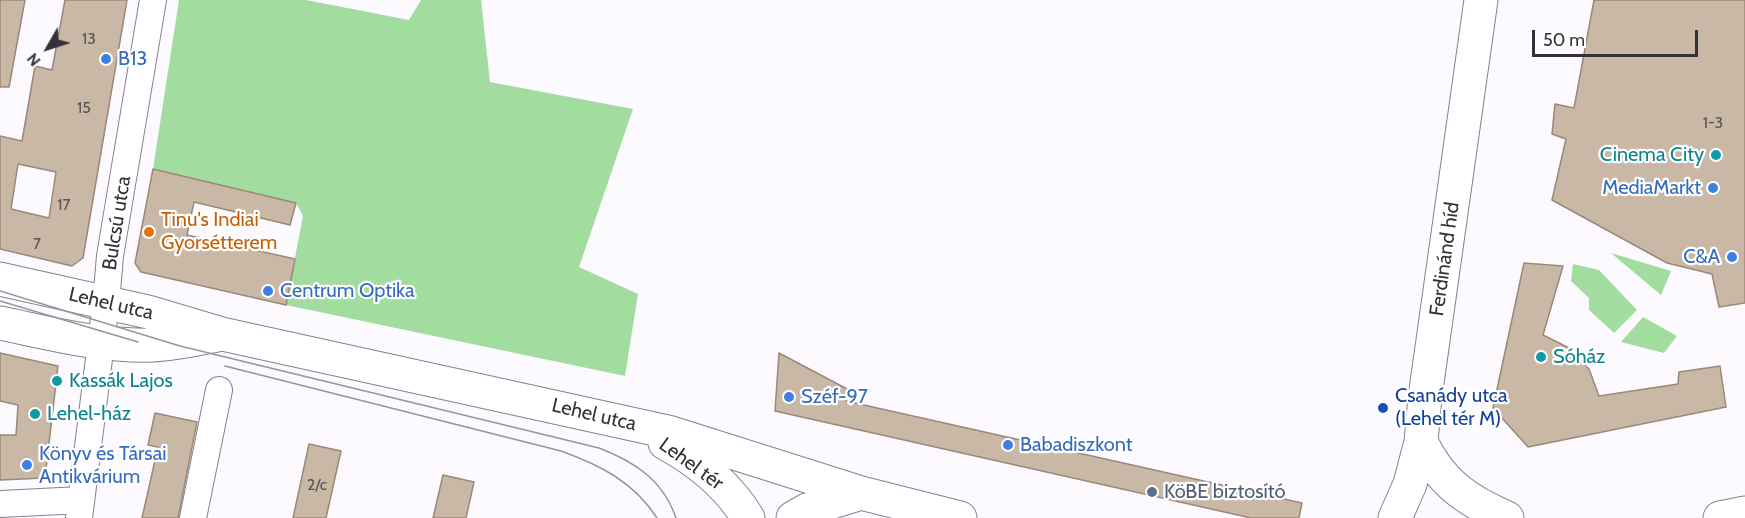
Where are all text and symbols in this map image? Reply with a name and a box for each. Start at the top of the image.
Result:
north arrow [18,18,78,78]
scale bar [1535,18,1702,56]
house number: 13 [82,29,96,49]
text: 50 m [1543,29,1585,51]
place label: B13 [118,47,147,71]
text: N [23,49,45,70]
marker: B13 [99,52,113,66]
house number: 15 [77,98,91,118]
house number: 1-3 [1703,113,1723,133]
place label: Cinema City [1600,143,1704,167]
marker: Cinema City [1709,148,1723,162]
street label: Bulcsú utca [98,174,136,272]
place label: MediaMarkt [1602,176,1701,200]
marker: MediaMarkt [1706,181,1720,195]
house number: 17 [57,195,71,215]
street label: Ferdinánd híd [1425,200,1465,318]
place label: Tinu's Indiai Gyorsétterem [161,208,277,255]
marker: Tinu's Indiai Gyorsétterem [142,225,156,239]
house number: 7 [33,234,41,254]
place label: C&A [1683,245,1720,269]
marker: C&A [1725,250,1739,264]
place label: Centrum Optika [280,279,415,303]
street label: Lehel utca [66,283,156,325]
marker: Centrum Optika [261,284,275,298]
place label: Sóház [1553,345,1606,369]
marker: Sóház [1534,350,1548,364]
place label: Kassák Lajos [69,369,173,393]
marker: Kassák Lajos [50,374,64,388]
place label: Csanády utca (Lehel tér M) [1395,384,1507,431]
place label: Széf-97 [801,385,868,409]
marker: Széf-97 [782,390,796,404]
street label: Lehel utca [549,394,639,436]
marker: Csanády utca (Lehel tér M) [1376,401,1390,415]
place label: Lehel-ház [47,402,131,426]
marker: Lehel-ház [28,407,42,421]
street label: Lehel tér [654,433,728,495]
place label: Babadiszkont [1020,433,1133,457]
marker: Babadiszkont [1001,438,1015,452]
place label: Könyv és Társai Antikvárium [39,442,166,489]
marker: Könyv és Társai Antikvárium [20,458,34,472]
house number: 2/c [307,475,327,495]
place label: KöBE biztosító [1164,480,1285,504]
marker: KöBE biztosító [1145,485,1159,499]

